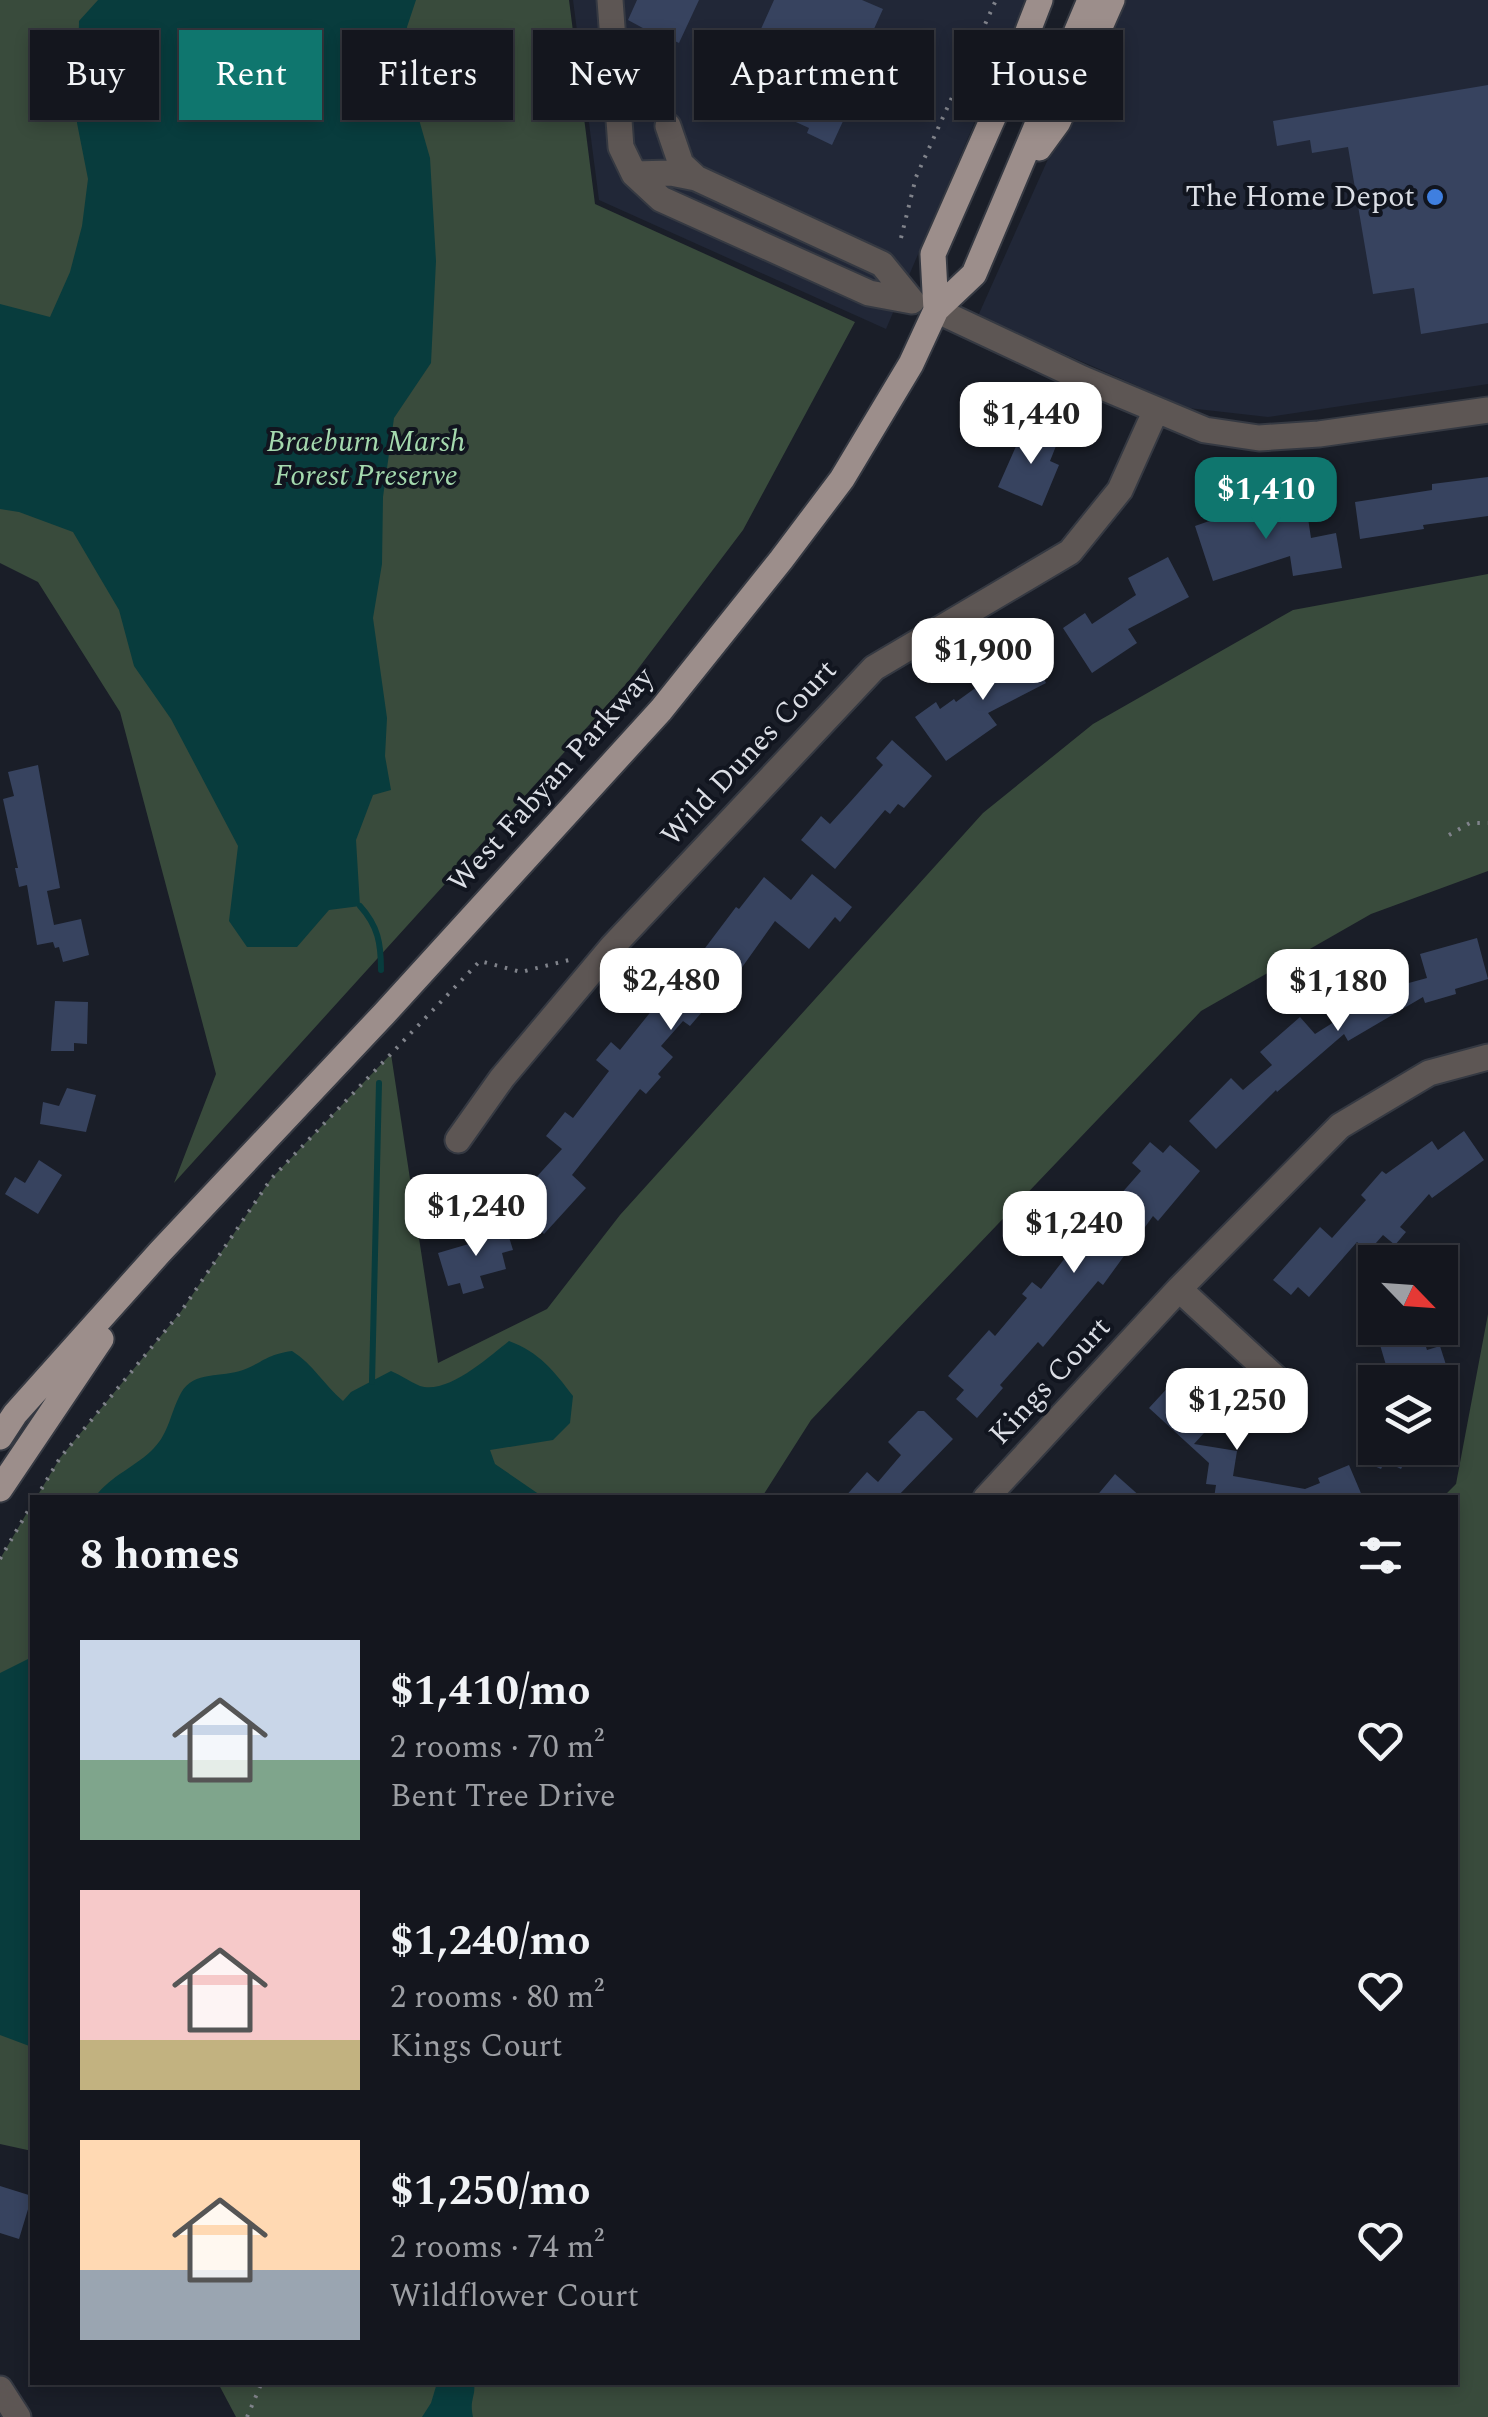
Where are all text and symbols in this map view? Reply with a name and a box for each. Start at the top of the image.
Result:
chip: Buy [30,30,159,120]
chip: Rent [179,30,322,120]
chip: Filters [342,30,513,120]
chip: New [533,30,674,120]
chip: Apartment [694,30,934,120]
chip: House [954,30,1123,120]
place label: The Home Depot [1185,174,1415,220]
marker: The Home Depot [1424,186,1446,208]
pin: $1,440 [950,382,1112,467]
text: $1,440 [982,390,1080,439]
park label: Braeburn Marsh Forest Preserve [267,419,466,499]
pin: $1,410 [1185,457,1347,542]
text: $1,410 [1217,465,1315,514]
pin: $1,900 [902,618,1064,703]
text: $1,900 [934,626,1032,675]
street label: Wild Dunes Court [650,649,848,857]
street label: West Fabyan Parkway [437,655,666,903]
pin: $2,480 [590,948,752,1033]
pin: $1,180 [1257,949,1419,1034]
text: $2,480 [622,956,720,1005]
text: $1,180 [1289,957,1387,1006]
pin: $1,240 [395,1174,557,1259]
text: $1,240 [427,1182,525,1231]
pin: $1,240 [993,1191,1155,1276]
text: $1,240 [1025,1199,1123,1248]
north arrow [1358,1245,1458,1345]
map controls [1358,1245,1458,1465]
street label: Kings Court [978,1306,1122,1456]
button: layers [1358,1365,1458,1465]
pin: $1,250 [1156,1368,1318,1453]
text: $1,250 [1188,1376,1286,1425]
text: 8 homes [80,1524,240,1587]
icon: filters [1353,1528,1408,1583]
text: $1,410/mo [390,1660,590,1723]
icon: home [160,1680,280,1800]
icon: heart [1353,1713,1408,1768]
text: 2 rooms · 70 m² [390,1723,604,1772]
text: Bent Tree Drive [390,1772,615,1821]
text: $1,240/mo [390,1910,590,1973]
icon: home [160,1930,280,2050]
icon: heart [1353,1963,1408,2018]
text: 2 rooms · 80 m² [390,1973,604,2022]
text: Kings Court [390,2022,563,2071]
text: $1,250/mo [390,2160,590,2223]
icon: home [160,2180,280,2300]
icon: heart [1353,2213,1408,2268]
text: 2 rooms · 74 m² [390,2223,604,2272]
text: Wildflower Court [390,2272,639,2321]

